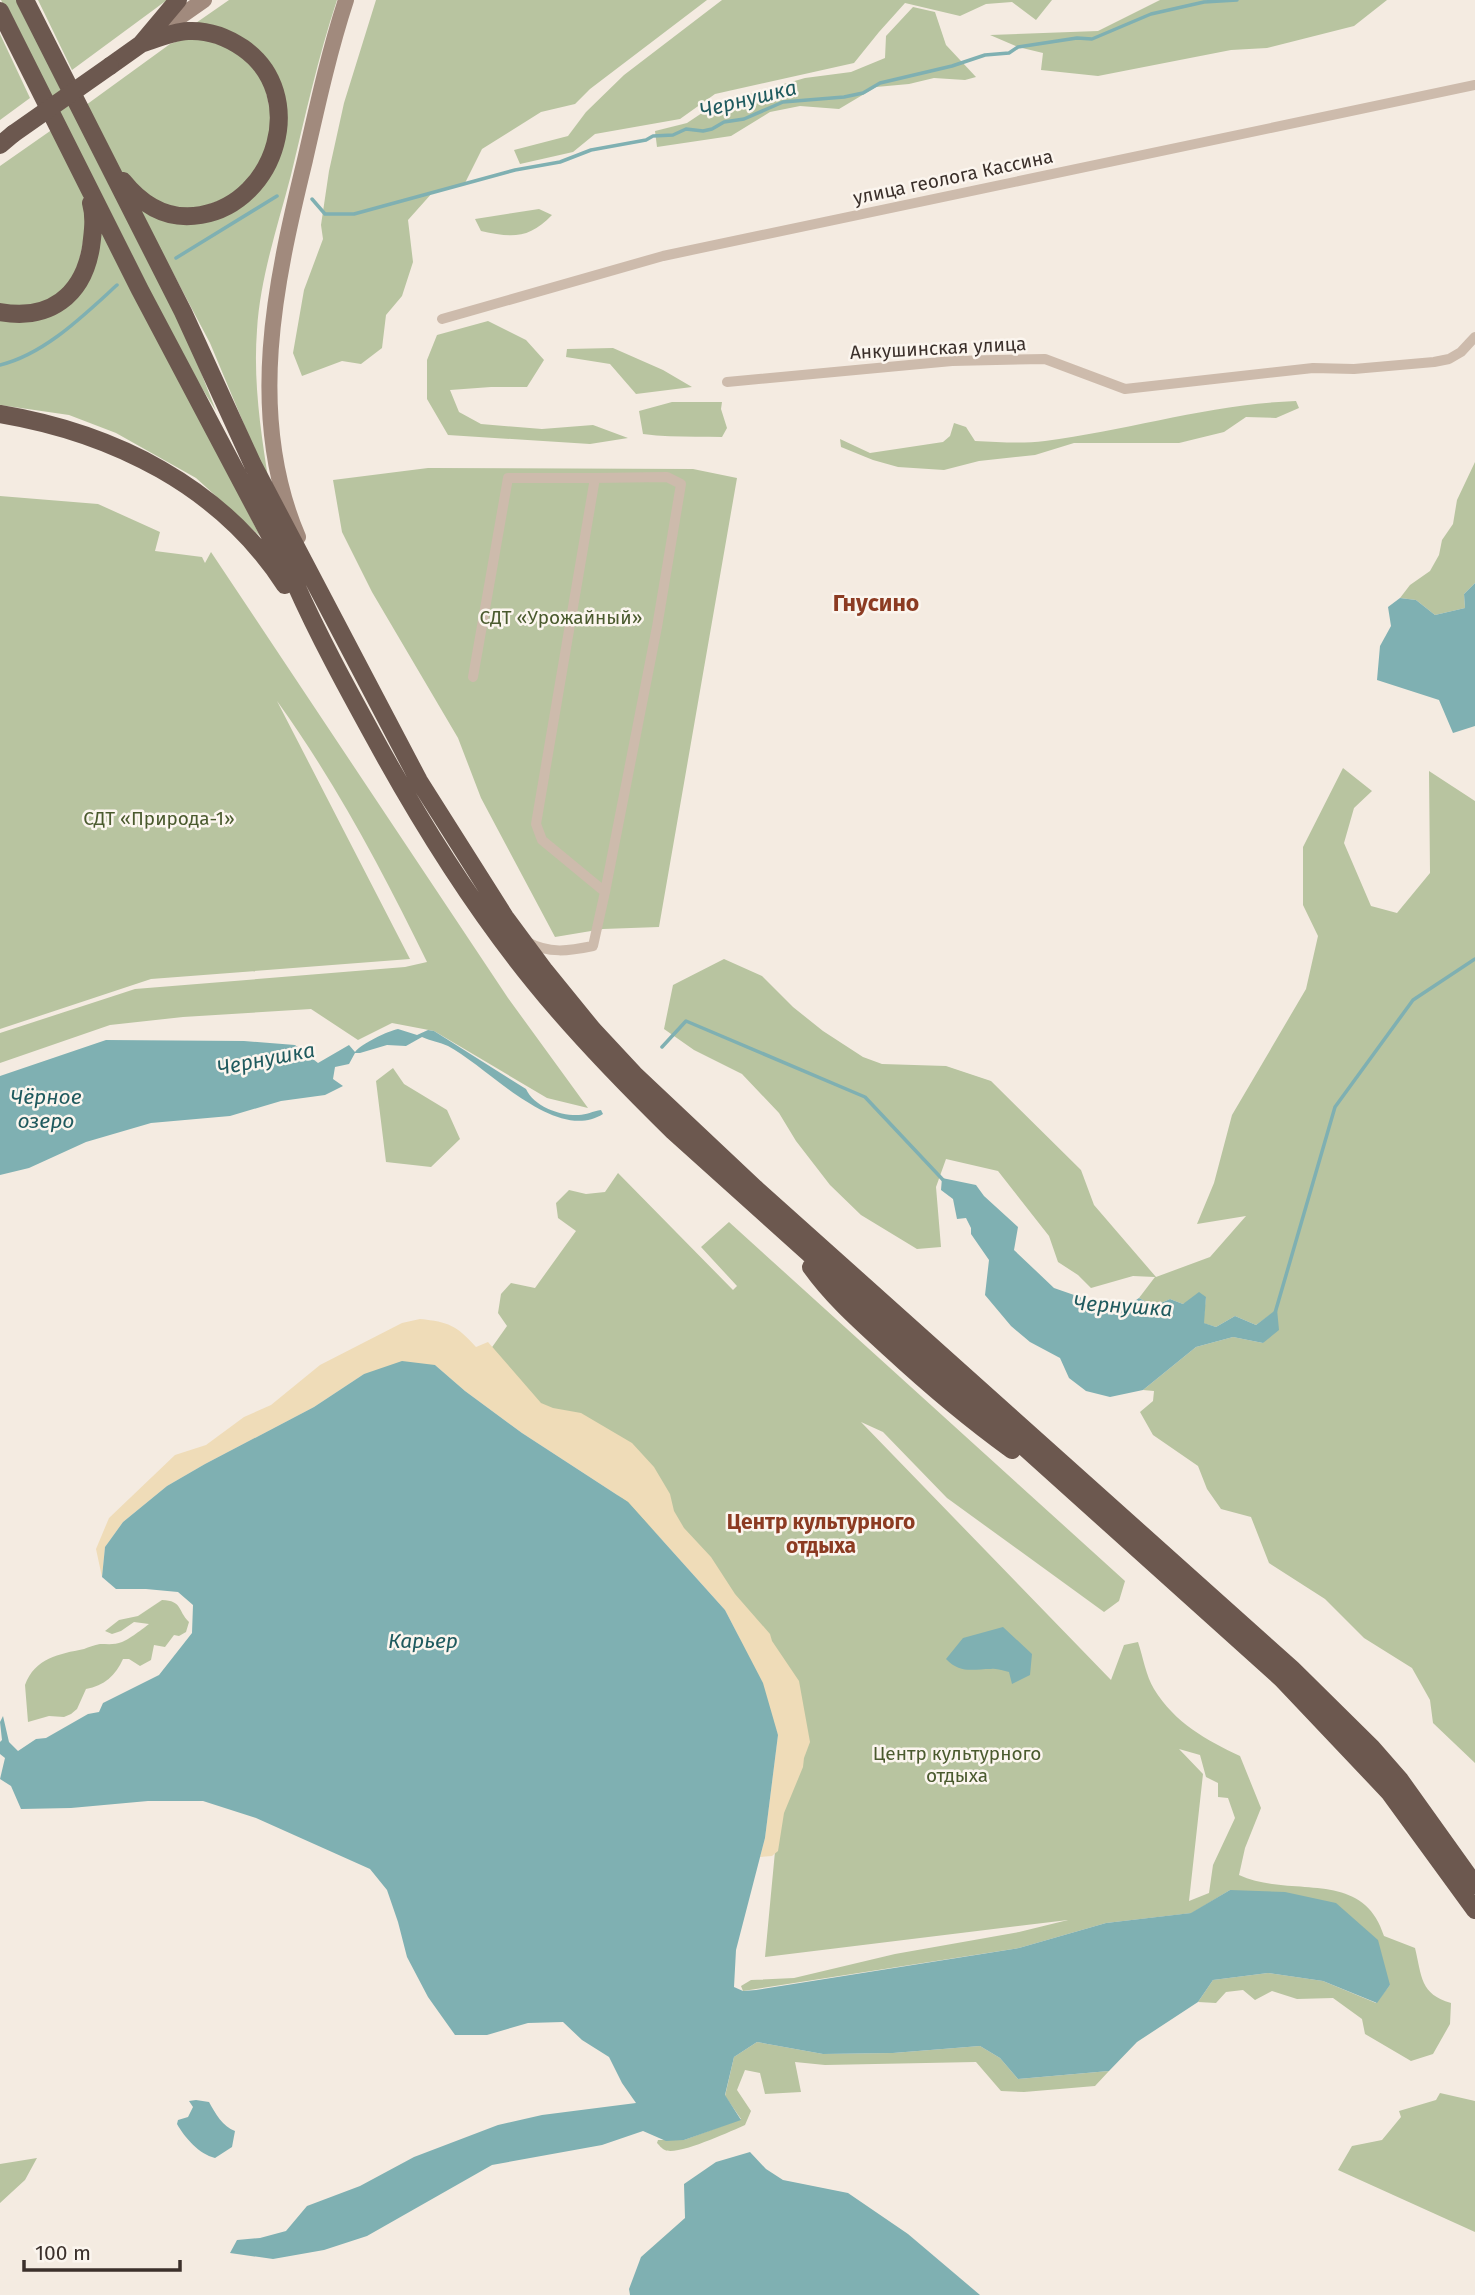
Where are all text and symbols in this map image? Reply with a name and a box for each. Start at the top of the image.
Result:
water label: Чернушка [697,74,799,124]
street label: улица геолога Кассина [851,145,1055,209]
street label: Анкушинская улица [849,332,1027,364]
district label: Гнусино [833,589,919,617]
park label: СДТ «Урожайный» [480,606,642,629]
park label: СДТ «Природа-1» [83,807,235,830]
water label: Чернушка [215,1037,317,1081]
water label: Чёрное озеро [10,1084,82,1134]
water label: Чернушка [1073,1290,1173,1322]
district label: Центр культурного отдыха [727,1509,915,1559]
water label: Карьер [388,1628,458,1654]
park label: Центр культурного отдыха [873,1742,1041,1787]
scale bar [24,2228,180,2272]
text: 100 m [35,2240,91,2266]

